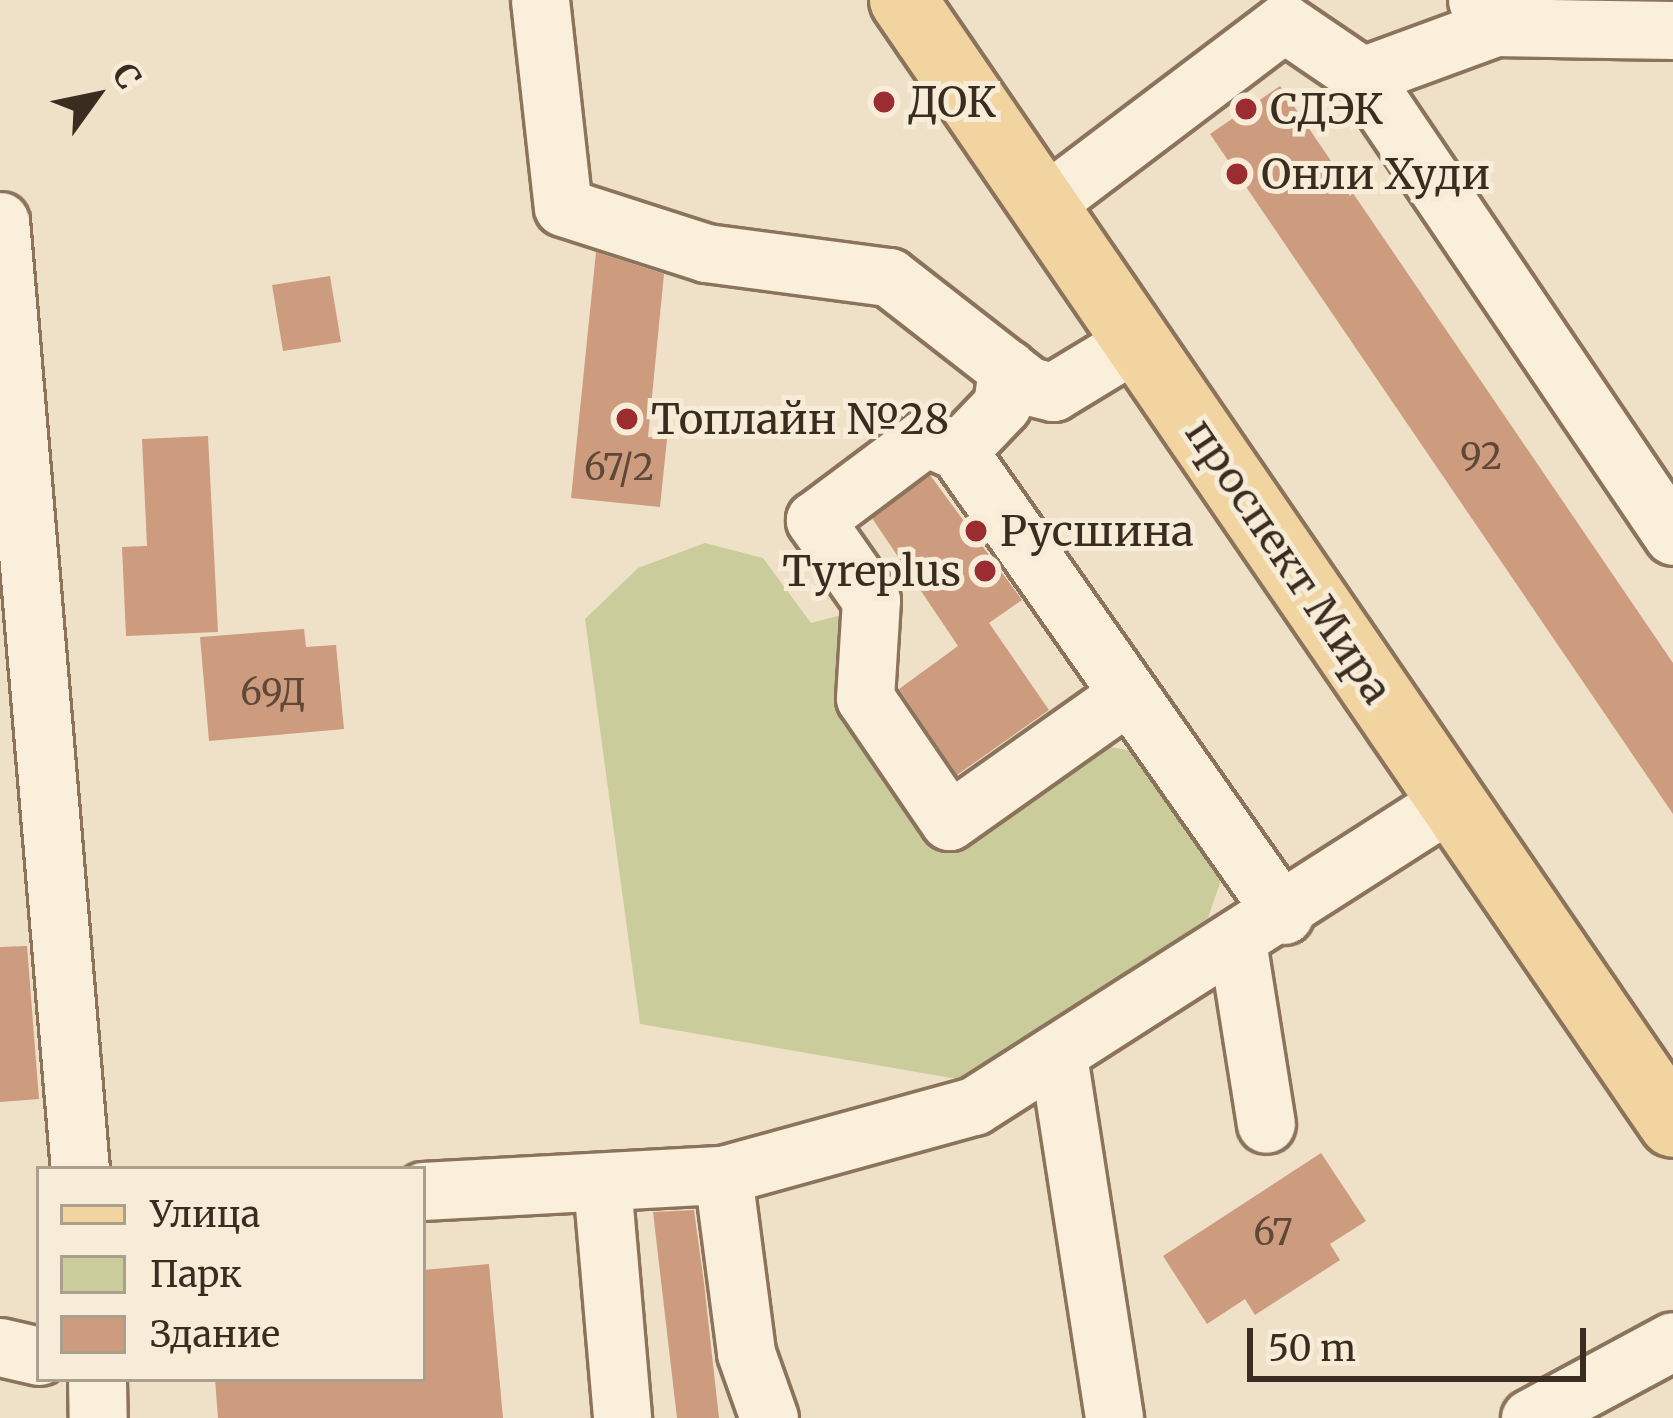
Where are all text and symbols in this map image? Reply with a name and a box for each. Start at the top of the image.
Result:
north arrow [36,36,156,156]
text: С [103,56,150,96]
place label: ДОК [908,77,996,127]
place label: СДЭК [1270,84,1383,134]
marker: ДОК [871,89,897,115]
marker: СДЭК [1233,96,1259,122]
place label: Онли Худи [1261,149,1490,199]
marker: Онли Худи [1224,161,1250,187]
place label: Топлайн №28 [651,394,949,444]
marker: Топлайн №28 [614,406,640,432]
street label: проспект Мира [1175,409,1403,713]
house number: 92 [1460,435,1502,479]
house number: 67/2 [584,446,654,490]
place label: Русшина [1000,506,1194,556]
marker: Русшина [963,518,989,544]
place label: Tyreplus [782,546,961,596]
marker: Tyreplus [972,558,998,584]
house number: 69Д [240,671,306,715]
legend [36,1166,426,1382]
text: Улица [150,1192,260,1237]
house number: 67 [1253,1211,1293,1255]
text: Парк [150,1252,242,1297]
scale bar [1253,1304,1592,1378]
text: Здание [150,1312,280,1357]
text: 50 m [1268,1326,1356,1371]

